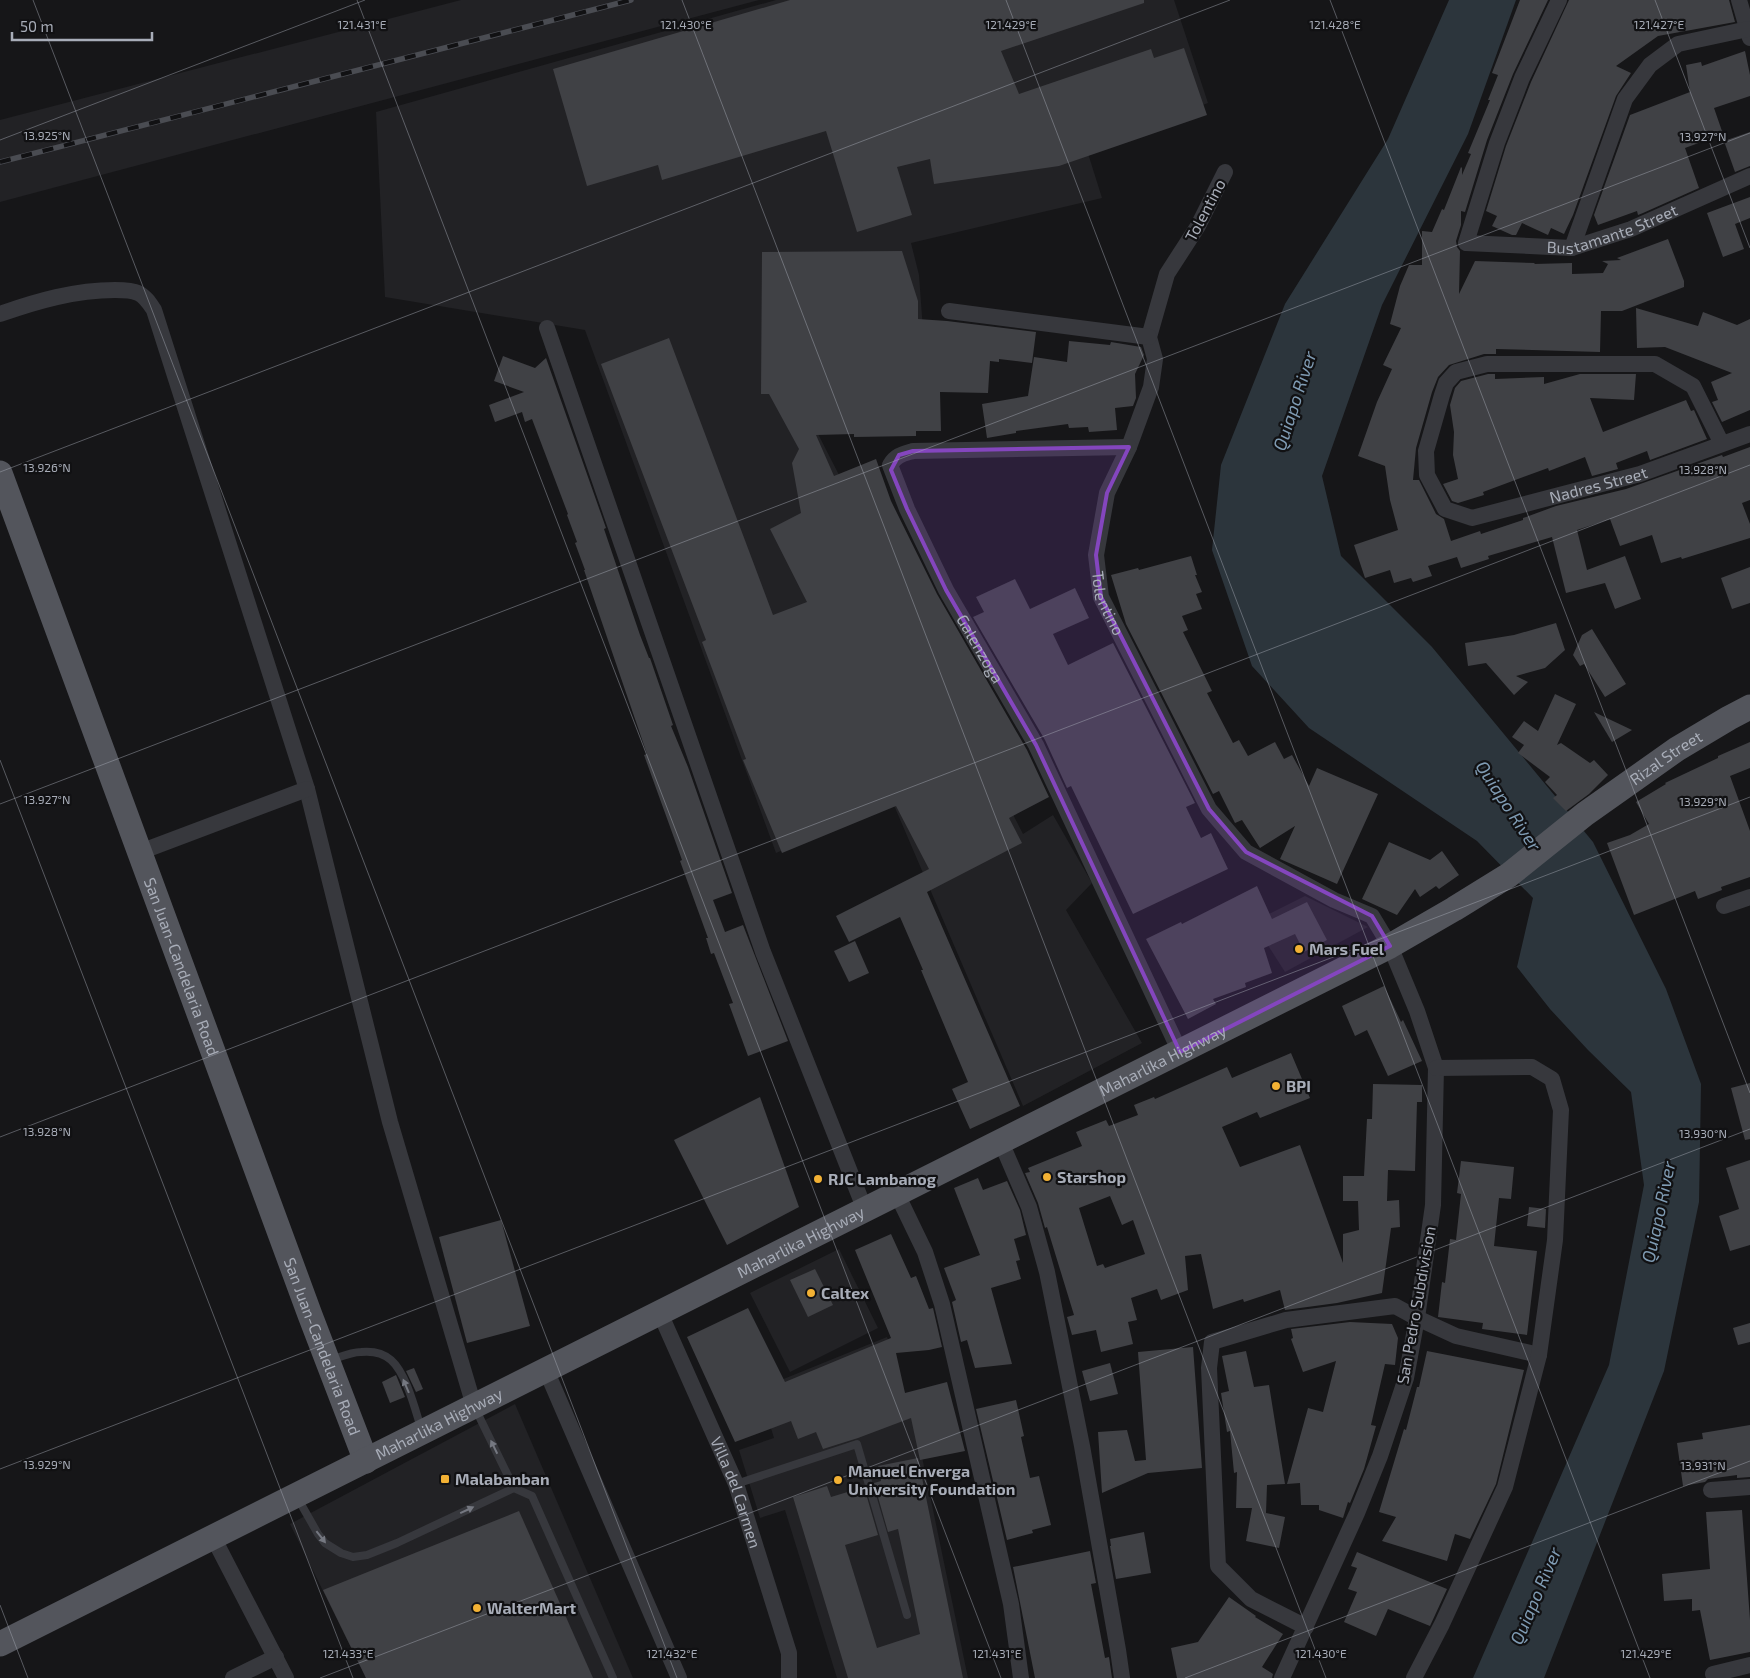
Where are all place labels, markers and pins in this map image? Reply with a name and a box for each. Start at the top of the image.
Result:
place label: Mars Fuel [1309,939,1385,958]
marker: Mars Fuel [1293,943,1305,955]
place label: BPI [1286,1076,1311,1095]
marker: BPI [1270,1080,1282,1092]
place label: Starshop [1057,1167,1126,1186]
place label: RJC Lambanog [828,1169,937,1188]
marker: Starshop [1041,1171,1053,1183]
marker: RJC Lambanog [812,1173,824,1185]
place label: Caltex [821,1283,869,1302]
marker: Caltex [805,1287,817,1299]
place label: Manuel Enverga University Foundation [848,1461,1015,1499]
place label: Malabanban [455,1469,550,1488]
marker: Malabanban [439,1473,451,1485]
marker: Manuel Enverga University Foundation [832,1474,844,1486]
place label: WalterMart [487,1598,577,1617]
marker: WalterMart [471,1602,483,1614]

